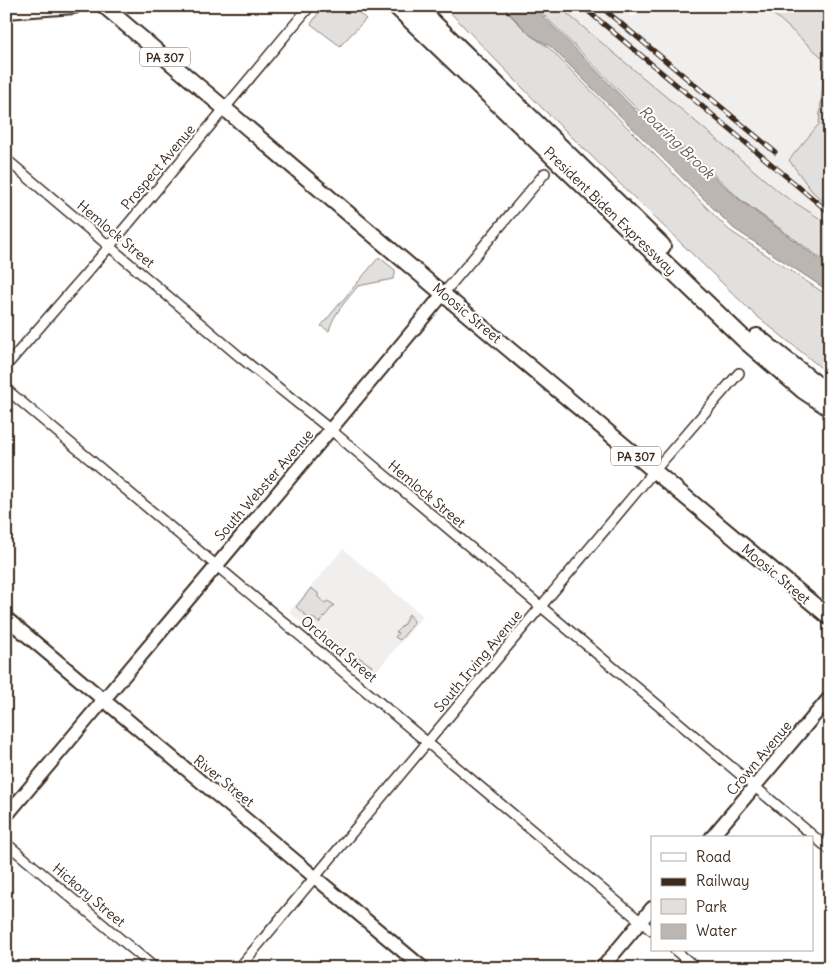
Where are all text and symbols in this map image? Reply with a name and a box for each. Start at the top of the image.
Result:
road number: PA 307 [140,48,190,66]
water label: Roaring Brook [636,102,719,183]
street label: Prospect Avenue [117,121,199,213]
street label: President Biden Expressway [540,143,680,279]
street label: Hemlock Street [74,196,159,272]
street label: Moosic Street [429,279,505,347]
street label: South Webster Avenue [211,426,317,544]
road number: PA 307 [611,446,661,466]
street label: Hemlock Street [385,456,470,532]
street label: Moosic Street [738,540,814,608]
street label: South Irving Avenue [430,606,526,716]
street label: Orchard Street [297,612,381,686]
street label: Crown Avenue [723,717,795,799]
street label: River Street [190,751,258,811]
legend [651,836,814,952]
text: Road [696,847,731,866]
street label: Hickory Street [49,859,129,931]
text: Railway [696,871,750,890]
text: Park [696,897,727,916]
text: Water [696,921,737,940]

